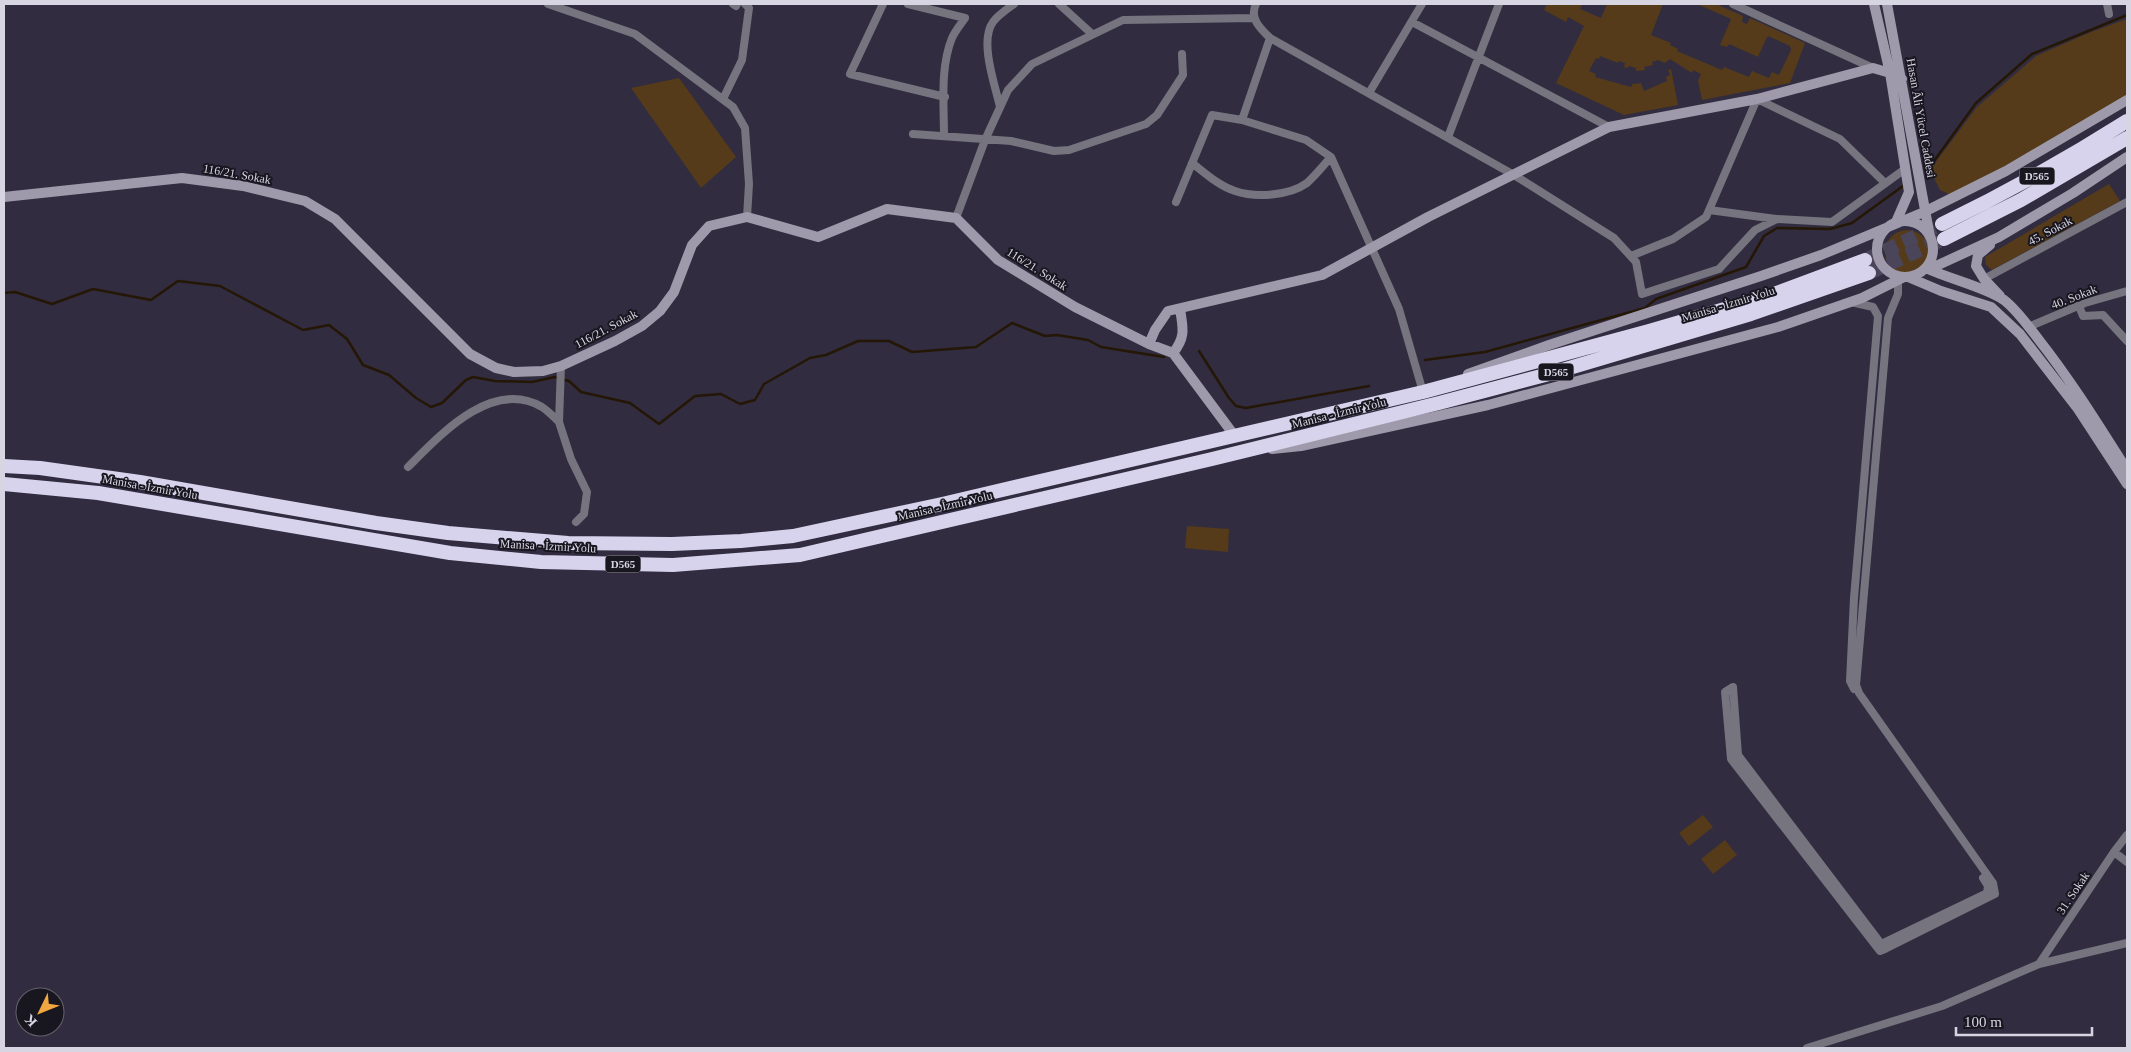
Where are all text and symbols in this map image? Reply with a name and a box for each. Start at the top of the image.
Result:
street label: Hasan Âli Yücel Caddesi [1904,57,1939,180]
street label: 116/21. Sokak [202,161,272,187]
road number: D565 [2020,168,2054,185]
street label: 45. Sokak [2026,214,2074,248]
street label: 116/21. Sokak [1004,245,1070,293]
street label: 40. Sokak [2049,282,2099,312]
street label: Manisa - İzmir Yolu [1680,283,1776,325]
street label: 116/21. Sokak [572,307,640,351]
road number: D565 [1538,364,1574,381]
street label: Manisa - İzmir Yolu [1290,395,1388,431]
street label: Manisa - İzmir Yolu [101,472,199,502]
street label: Manisa - İzmir Yolu [896,488,994,524]
street label: Manisa - İzmir Yolu [499,536,597,556]
road number: D565 [606,556,640,572]
street label: 31. Sokak [2054,869,2092,917]
north arrow [15,987,65,1037]
scale bar [1956,1004,2092,1036]
text: K [22,1011,40,1030]
text: 100 m [1964,1014,2002,1030]

